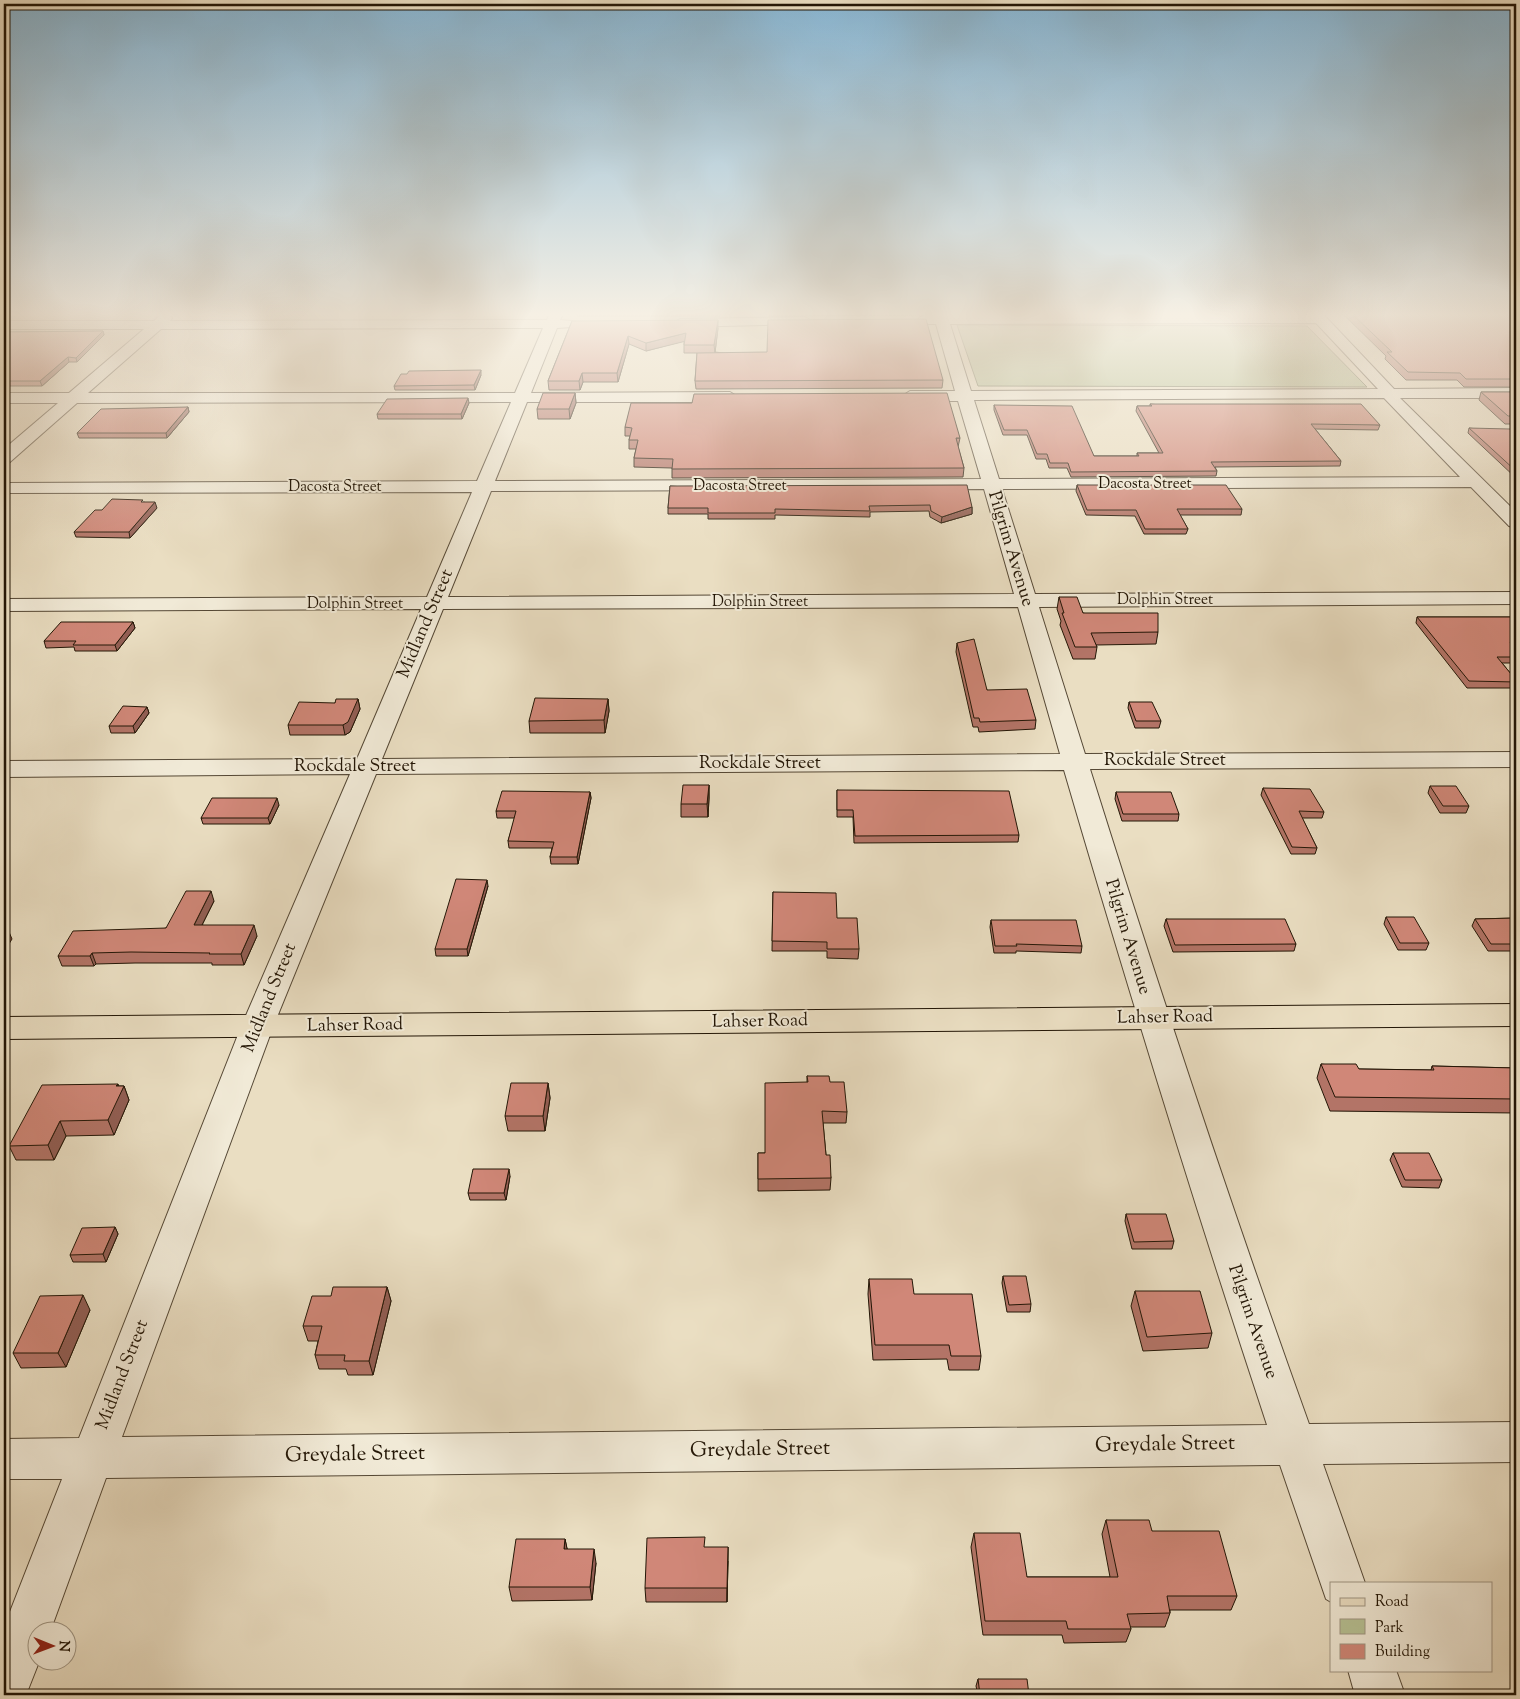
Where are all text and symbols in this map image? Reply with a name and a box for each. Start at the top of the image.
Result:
street label: Dacosta Street [1098,474,1192,495]
street label: Dacosta Street [693,476,787,497]
street label: Dacosta Street [288,477,382,498]
street label: Pilgrim Avenue [980,488,1040,610]
street label: Midland Street [391,566,461,682]
street label: Dolphin Street [1117,590,1213,611]
street label: Dolphin Street [712,592,808,613]
street label: Dolphin Street [307,594,403,615]
street label: Rockdale Street [1104,748,1226,774]
street label: Rockdale Street [699,751,821,777]
street label: Rockdale Street [294,754,416,780]
street label: Pilgrim Avenue [1097,876,1157,998]
street label: Midland Street [236,939,304,1057]
street label: Lahser Road [1117,1004,1213,1032]
street label: Lahser Road [712,1008,808,1036]
street label: Lahser Road [307,1012,403,1040]
street label: Pilgrim Avenue [1220,1261,1284,1383]
street label: Midland Street [90,1316,156,1434]
street label: Greydale Street [1095,1429,1235,1461]
street label: Greydale Street [690,1434,830,1466]
street label: Greydale Street [285,1439,425,1471]
legend [1330,1582,1492,1672]
text: Road [1375,1592,1409,1613]
text: Park [1375,1618,1404,1639]
north arrow [28,1622,78,1672]
text: N [53,1640,73,1652]
text: Building [1375,1642,1430,1663]

